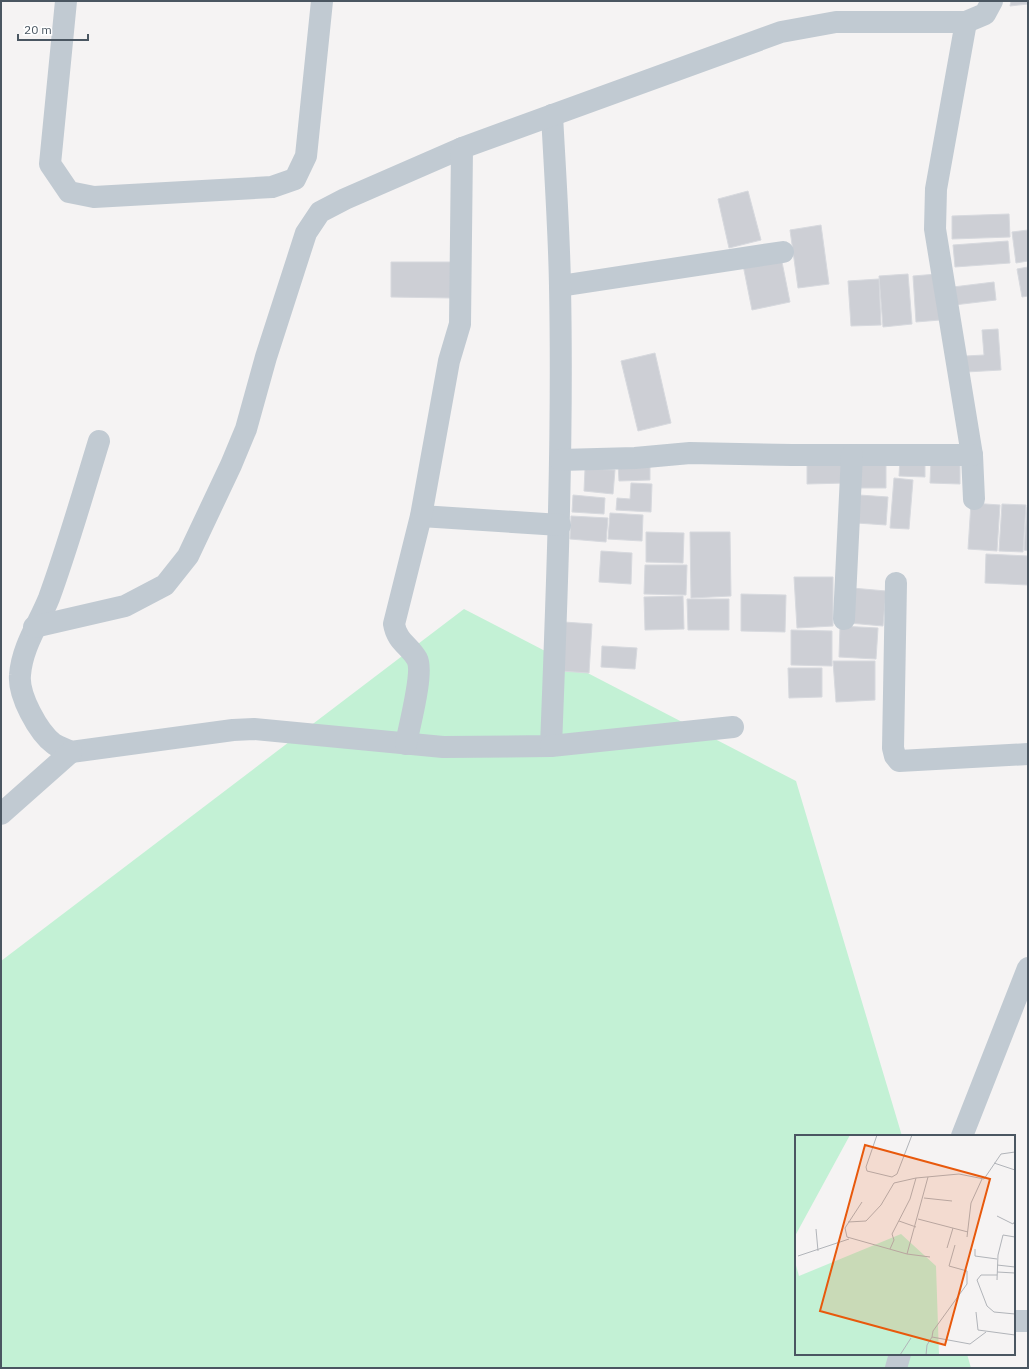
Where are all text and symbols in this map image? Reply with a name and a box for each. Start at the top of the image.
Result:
scale bar [18,16,88,42]
text: 20 m [24,22,52,37]
inset map [795,1135,1015,1355]

